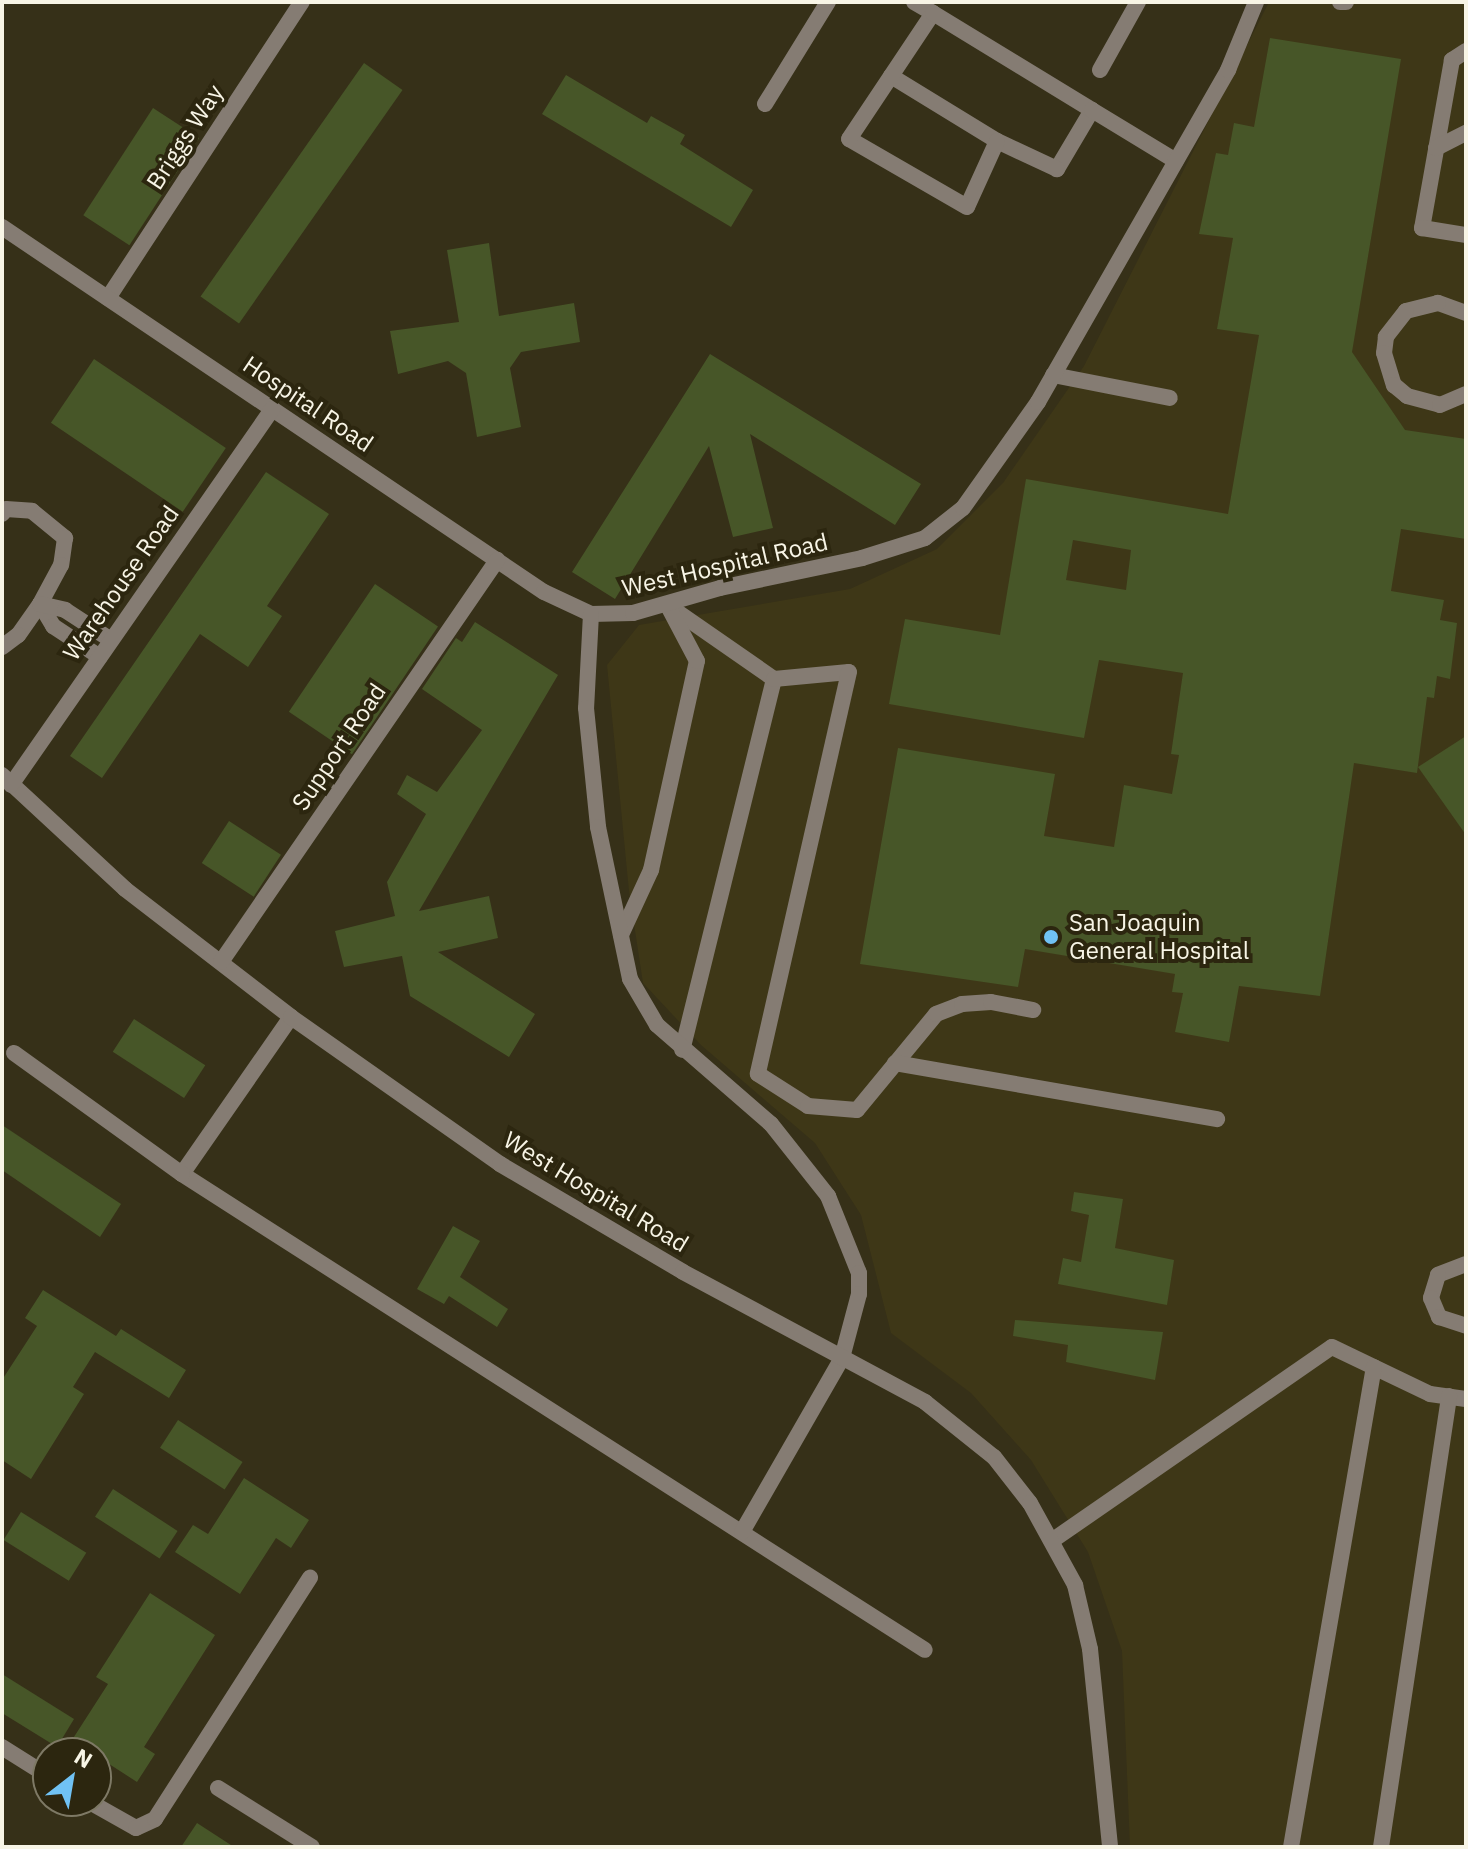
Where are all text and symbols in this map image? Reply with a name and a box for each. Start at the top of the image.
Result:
street label: Briggs Way [141,79,229,195]
street label: Hospital Road [238,350,378,458]
street label: Warehouse Road [57,500,185,666]
street label: West Hospital Road [619,527,831,603]
street label: Support Road [286,678,392,816]
place label: San Joaquin General Hospital [1069,909,1249,965]
marker: San Joaquin General Hospital [1040,926,1062,948]
street label: West Hospital Road [498,1125,694,1259]
north arrow [32,1737,112,1817]
text: N [69,1741,98,1774]

